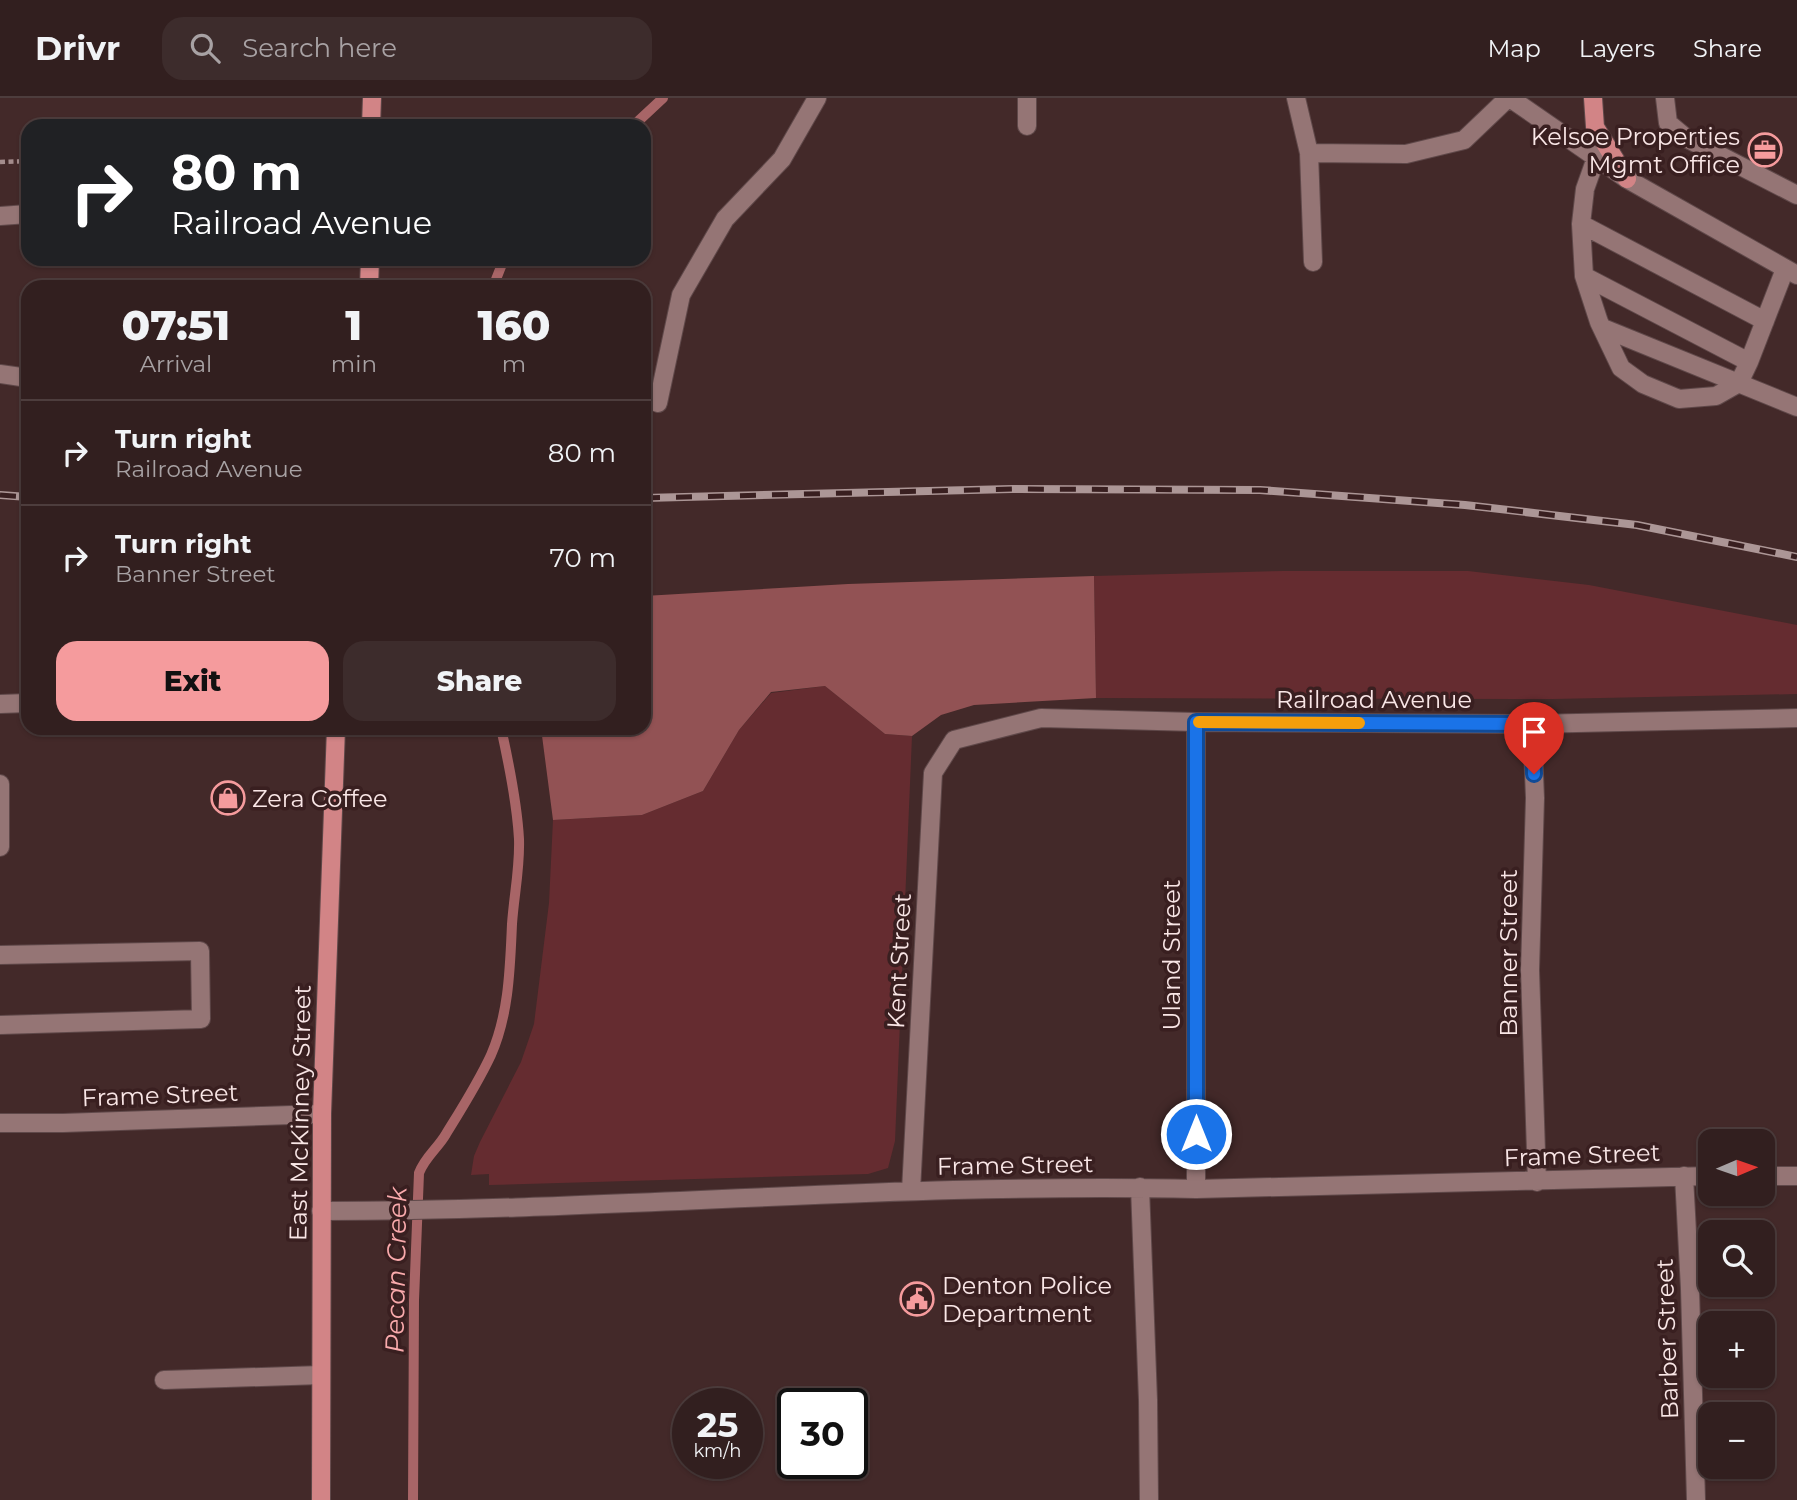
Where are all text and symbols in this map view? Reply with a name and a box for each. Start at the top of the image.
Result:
search box [162,17,652,80]
text: Drivr [35,28,120,68]
icon: search [186,29,224,67]
text: Search here [242,32,397,64]
text: Map [1487,34,1541,63]
text: Layers [1579,34,1655,63]
text: Share [1693,34,1762,63]
place label: Kelsoe Properties Mgmt Office [1531,122,1740,179]
office icon: Kelsoe Properties Mgmt Office [1746,131,1784,169]
text: 80 m [171,143,302,202]
icon: right [56,147,147,238]
text: Railroad Avenue [171,203,432,242]
text: 07:51 [122,299,230,351]
text: 1 [345,299,362,351]
text: 160 [477,299,550,351]
text: Arrival [140,350,212,378]
text: min [331,350,377,378]
text: m [502,350,526,378]
text: Turn right [115,423,251,455]
icon: right [56,434,94,472]
text: 80 m [548,437,616,469]
text: Railroad Avenue [115,455,303,483]
text: Turn right [115,528,251,560]
icon: right [56,539,94,577]
text: 70 m [550,542,616,574]
text: Banner Street [115,560,276,588]
button: Exit [56,641,329,721]
button: Share [343,641,616,721]
street label: Railroad Avenue [1276,685,1472,714]
pin [1504,702,1564,774]
icon: arrive [1515,713,1553,751]
shop icon: Zera Coffee [209,779,247,817]
place label: Zera Coffee [252,784,387,813]
street label: Banner Street [1494,869,1523,1037]
street label: Uland Street [1157,879,1186,1030]
street label: Kent Street [881,892,917,1030]
street label: East McKinney Street [283,984,317,1241]
street label: Frame Street [81,1078,239,1112]
position arrow [1159,1097,1233,1171]
north arrow [1698,1129,1774,1206]
map controls [1698,1129,1775,1479]
street label: Frame Street [1503,1138,1661,1172]
street label: Frame Street [936,1149,1094,1181]
water label: Pecan Creek [379,1185,413,1353]
button: search [1698,1220,1775,1297]
street label: Barber Street [1650,1258,1684,1420]
place label: Denton Police Department [942,1271,1112,1328]
public building icon: Denton Police Department [898,1280,936,1318]
button: + [1698,1311,1775,1388]
speed limit sign: 30 [777,1388,868,1479]
button: − [1698,1402,1775,1479]
text: 25 [697,1403,738,1446]
text: km/h [693,1440,742,1462]

